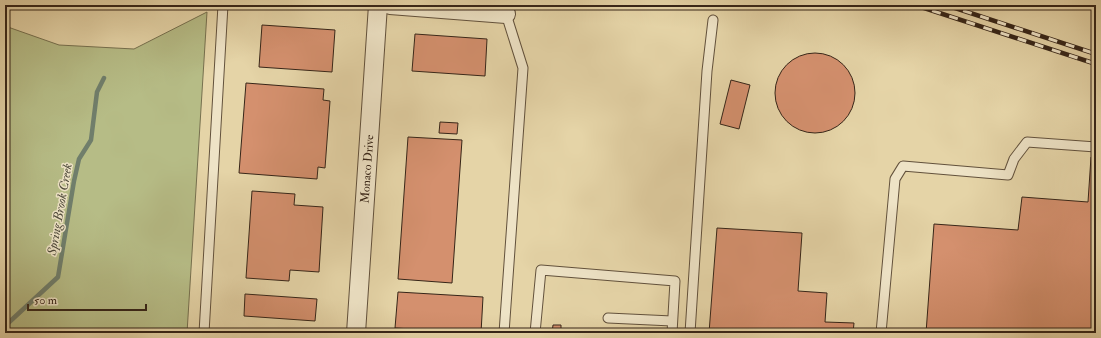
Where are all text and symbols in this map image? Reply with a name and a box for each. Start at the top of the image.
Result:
street label: Monaco Drive [358,134,377,204]
water label: Spring Brook Creek [44,162,76,257]
scale bar [28,286,146,312]
text: 50 m [34,293,58,308]

